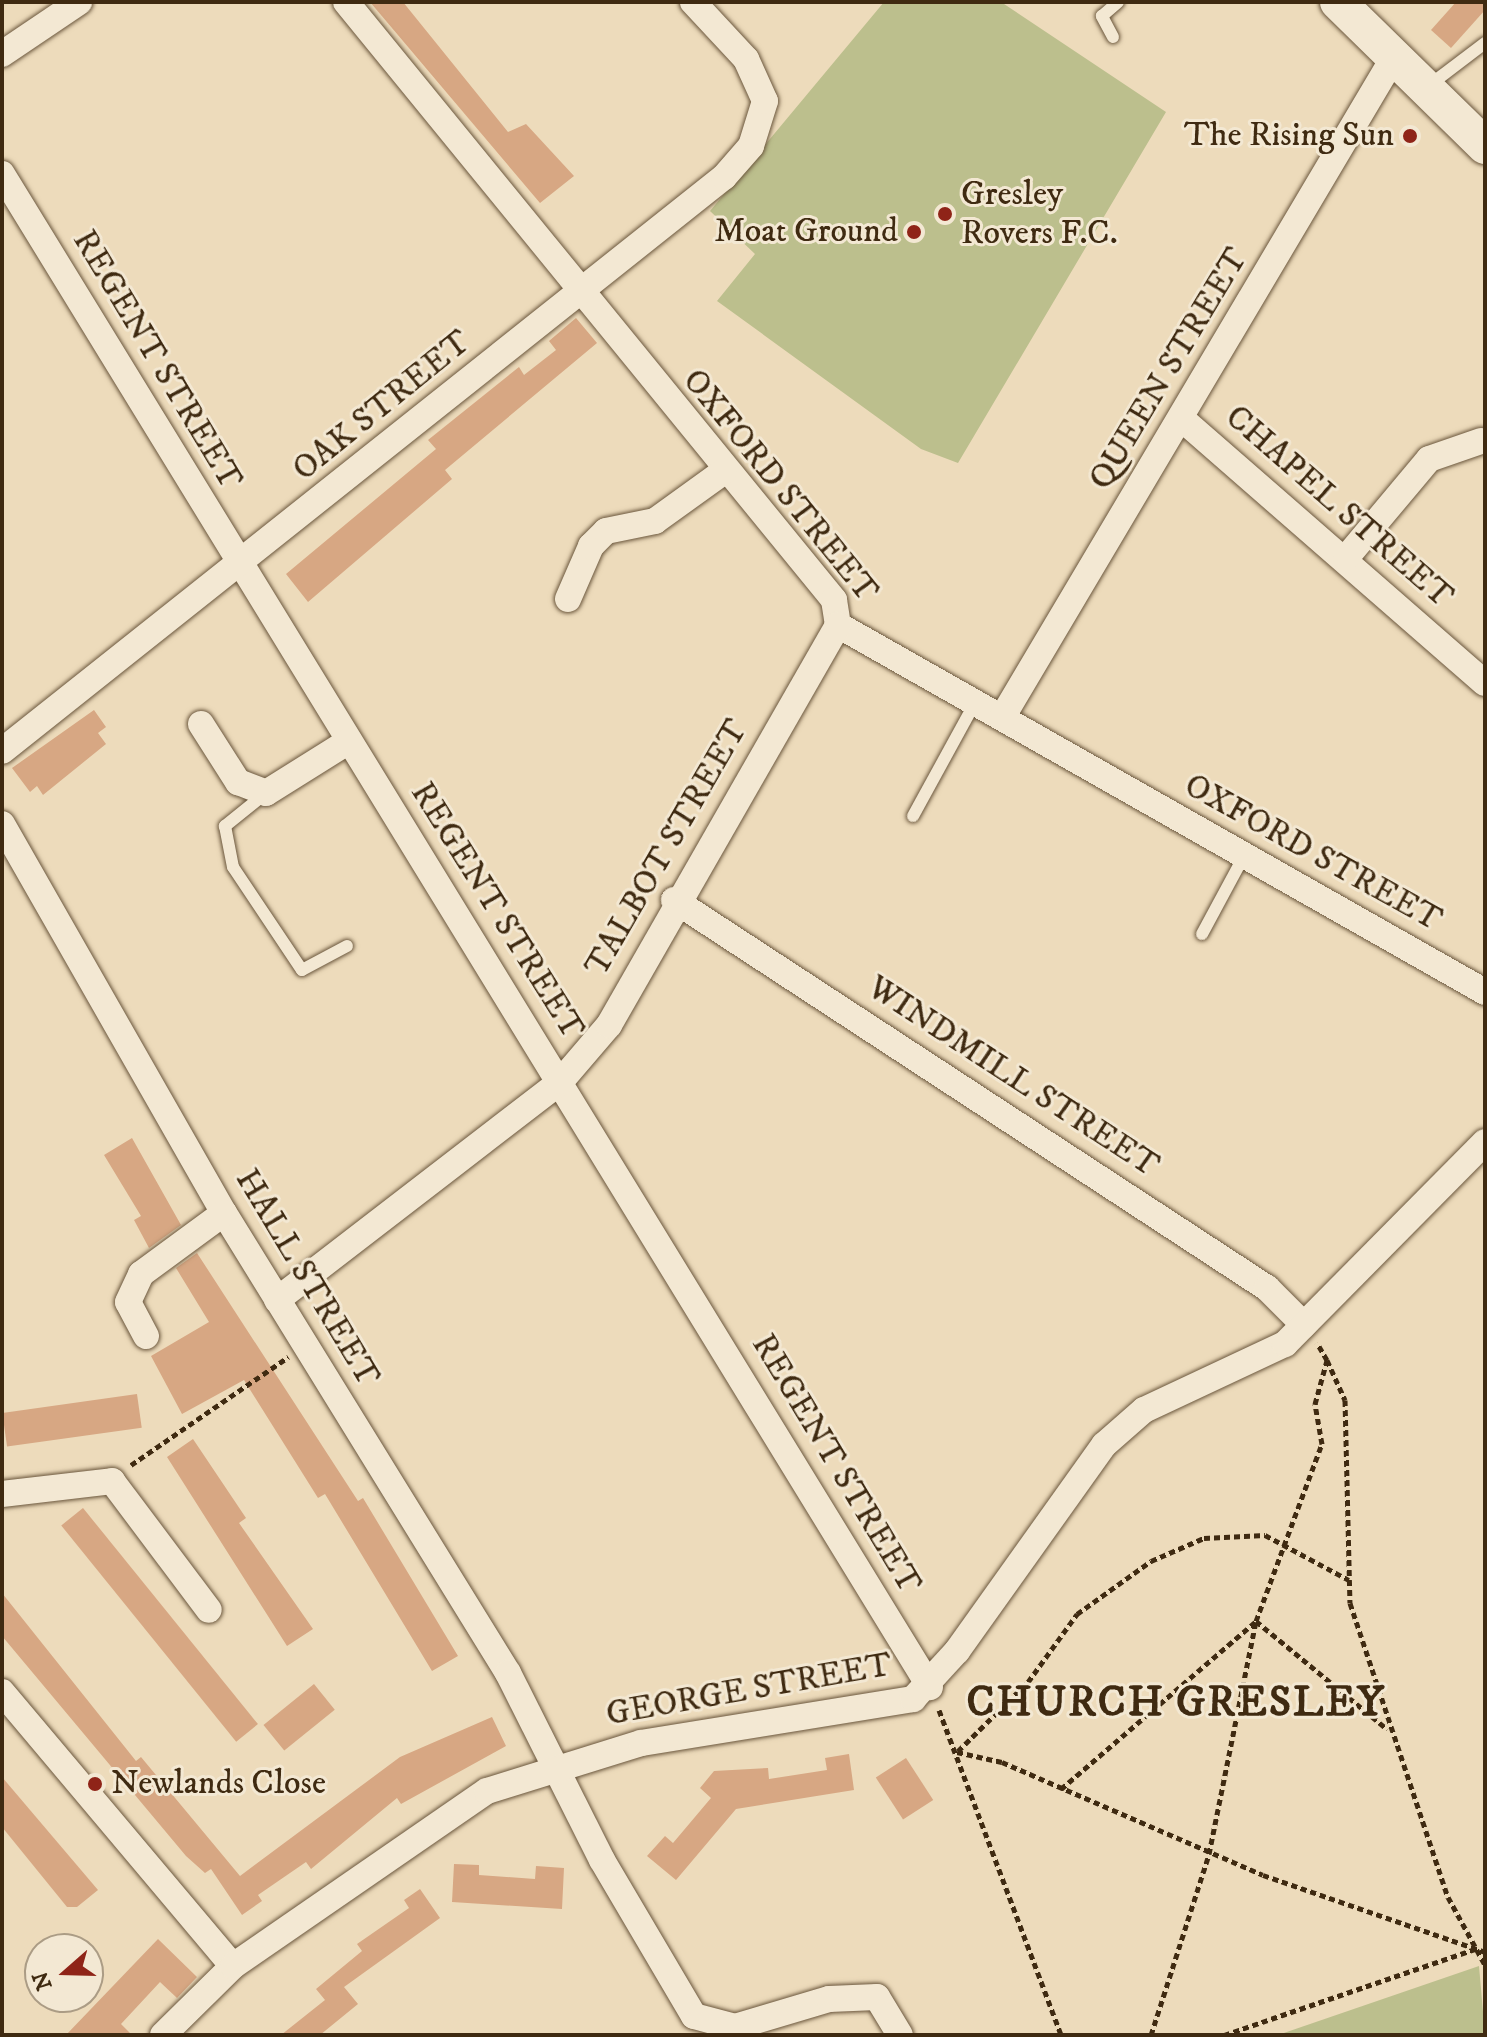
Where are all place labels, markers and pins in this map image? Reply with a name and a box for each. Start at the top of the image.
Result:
place label: The Rising Sun [1184,116,1394,156]
marker: The Rising Sun [1401,127,1419,145]
place label: Gresley Rovers F.C. [961,174,1118,254]
marker: Gresley Rovers F.C. [936,205,954,223]
place label: Moat Ground [714,212,898,252]
marker: Moat Ground [905,223,923,241]
place label: Newlands Close [111,1764,326,1804]
marker: Newlands Close [86,1775,104,1793]

